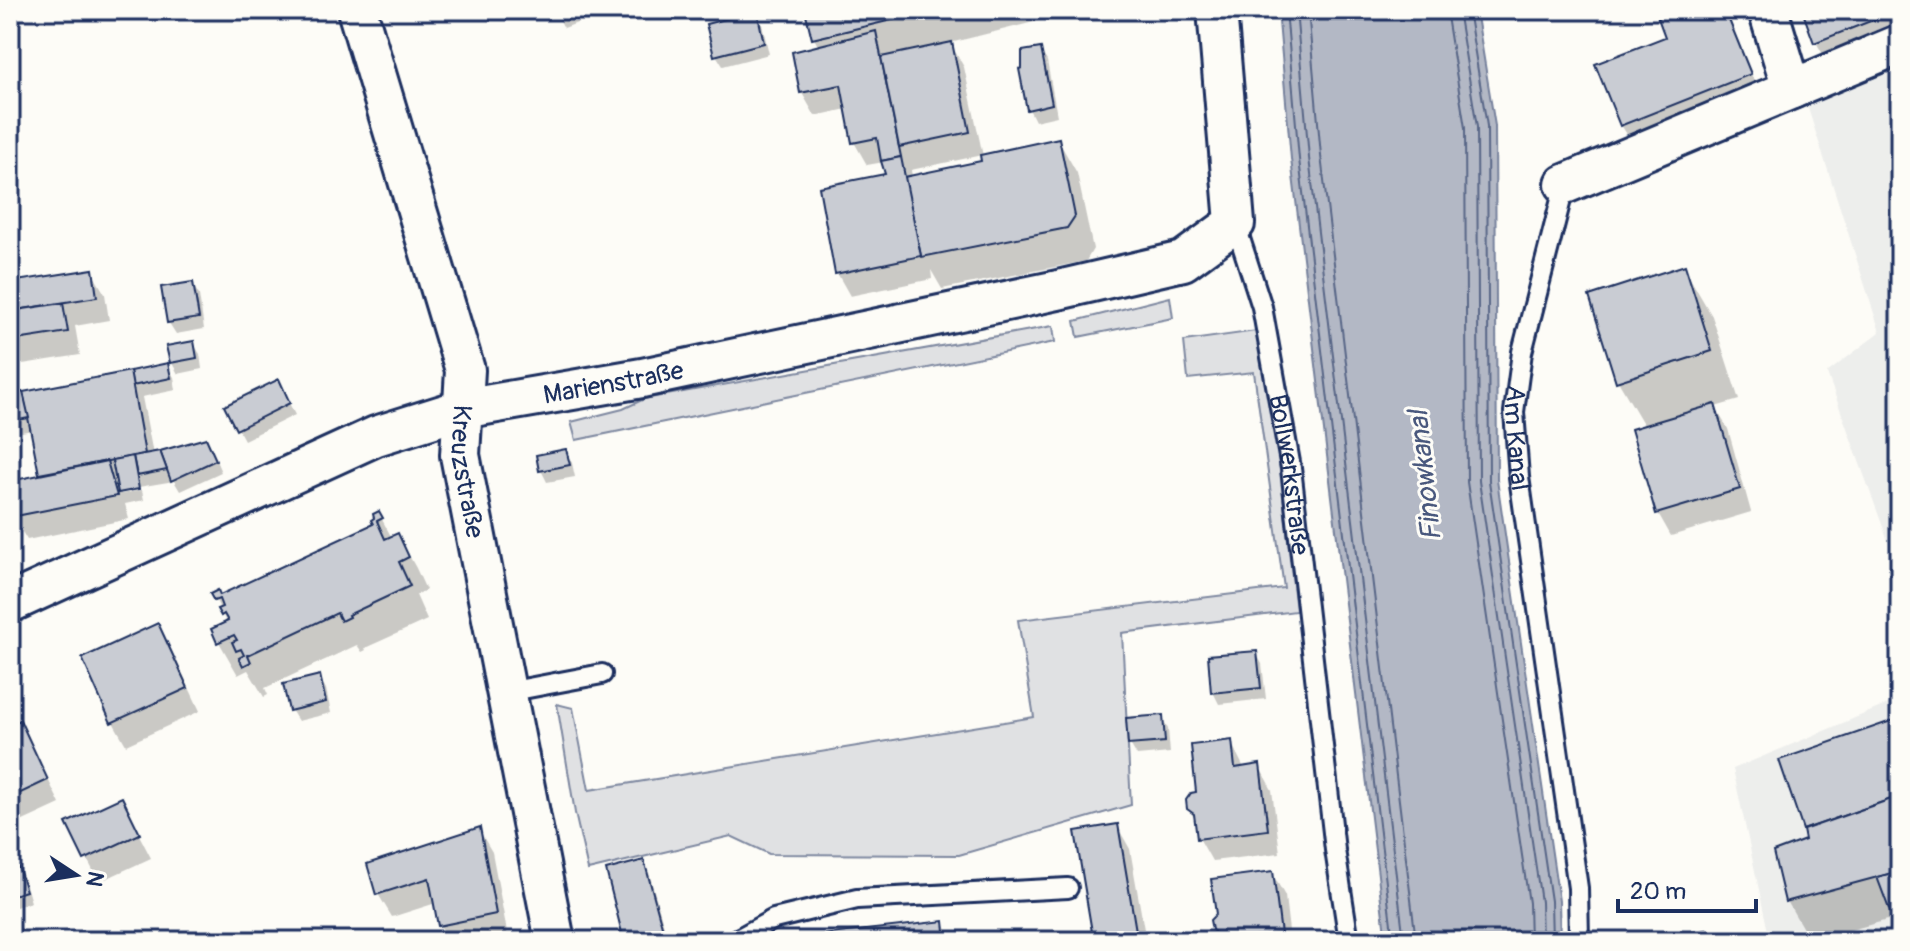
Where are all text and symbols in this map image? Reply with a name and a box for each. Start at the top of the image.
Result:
street label: Marienstraße [541,355,687,412]
street label: Am Kanal [1496,383,1536,493]
street label: Bollwerkstraße [1261,392,1316,557]
street label: Kreuzstraße [443,404,491,541]
water label: Finowkanal [1401,406,1450,543]
north arrow [36,835,116,915]
scale bar [1618,863,1756,913]
text: N [79,869,110,889]
text: 20 m [1630,877,1686,906]

